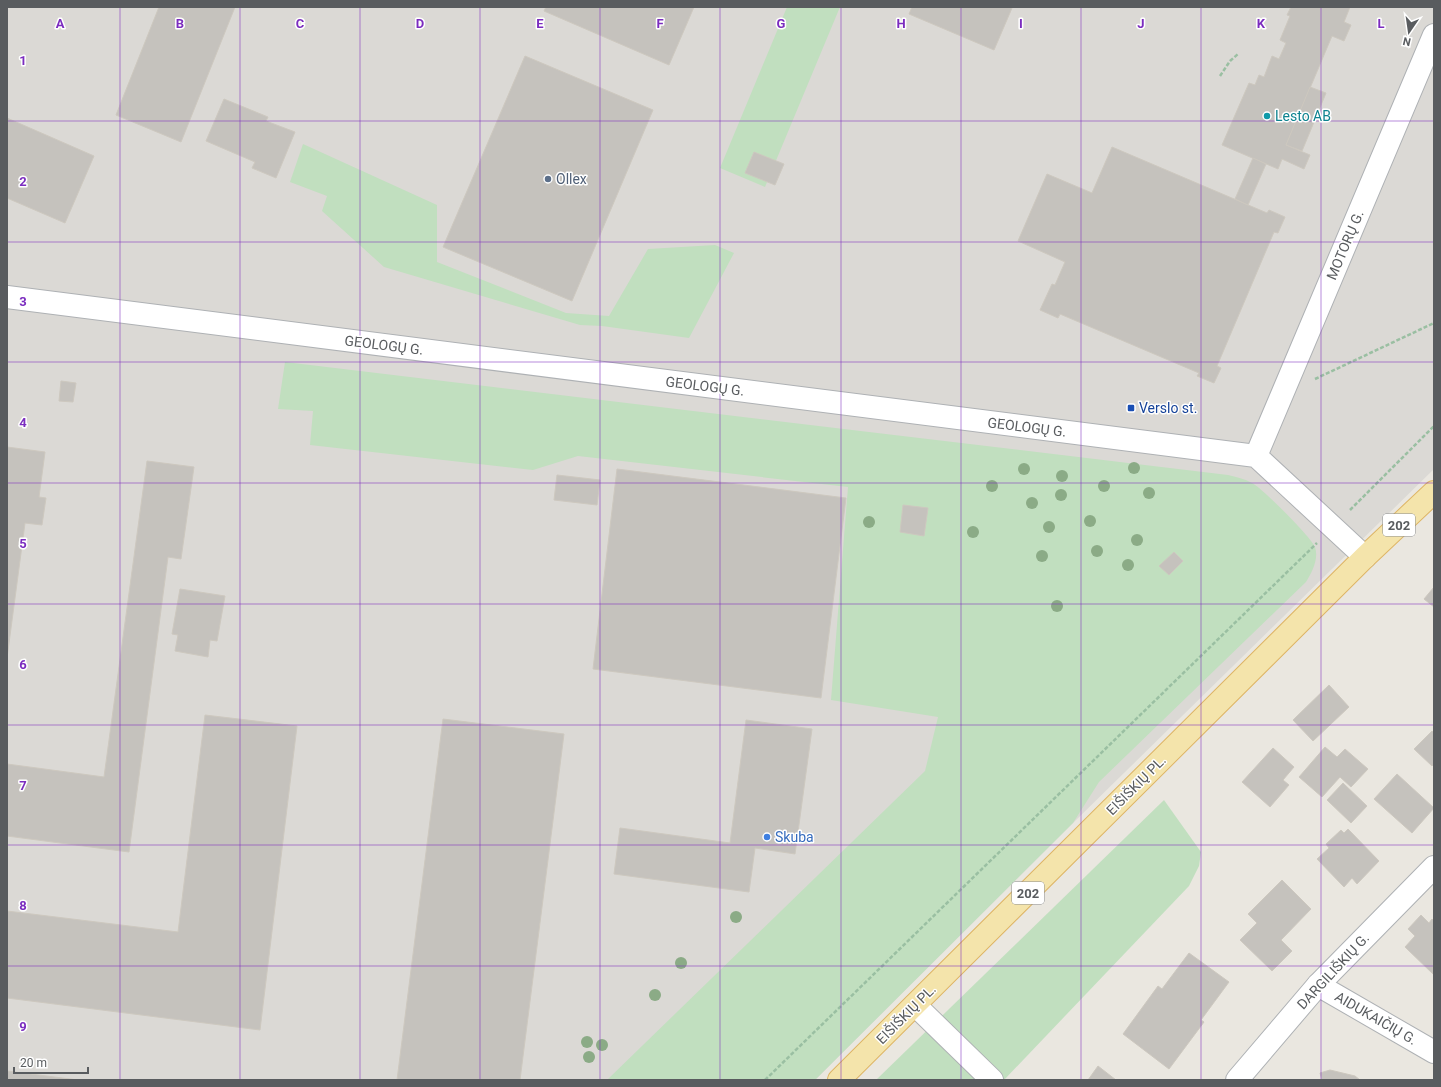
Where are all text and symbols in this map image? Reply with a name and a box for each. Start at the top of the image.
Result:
north arrow [1389,12,1429,52]
text: A [56,16,65,31]
text: B [176,16,184,31]
text: C [296,16,305,31]
text: D [416,16,424,31]
text: E [536,16,544,31]
text: F [656,16,664,31]
text: G [777,16,786,31]
text: H [896,16,906,31]
text: I [1019,16,1023,31]
text: J [1137,16,1145,31]
text: K [1257,16,1266,31]
text: L [1377,16,1385,31]
text: N [1401,34,1412,48]
text: 1 [19,53,27,68]
place label: Lesto AB [1275,108,1331,124]
marker: Lesto AB [1262,111,1272,121]
place label: Ollex [556,171,587,187]
text: 2 [19,174,27,189]
marker: Ollex [543,174,553,184]
street label: MOTORŲ G. [1323,208,1367,282]
text: 3 [19,294,27,309]
street label: GEOLOGŲ G. [344,332,424,358]
street label: GEOLOGŲ G. [665,373,745,399]
place label: Verslo st. [1139,400,1197,416]
marker: Verslo st. [1126,403,1136,413]
street label: GEOLOGŲ G. [987,414,1067,440]
text: 4 [19,415,27,430]
road number: 202 [1383,514,1415,536]
text: 5 [19,536,27,551]
text: 6 [19,657,27,672]
street label: EIŠIŠKIŲ PL. [1102,751,1169,818]
text: 7 [19,778,27,793]
place label: Skuba [775,829,814,845]
marker: Skuba [762,832,772,842]
road number: 202 [1012,882,1044,904]
text: 8 [19,898,27,913]
street label: DARGILIŠKIŲ G. [1293,929,1372,1012]
street label: EIŠIŠKIŲ PL. [872,980,939,1047]
street label: AIDUKAIČIŲ G. [1332,987,1420,1048]
text: 9 [19,1019,27,1034]
scale bar [14,1049,88,1075]
text: 20 m [20,1056,47,1070]

